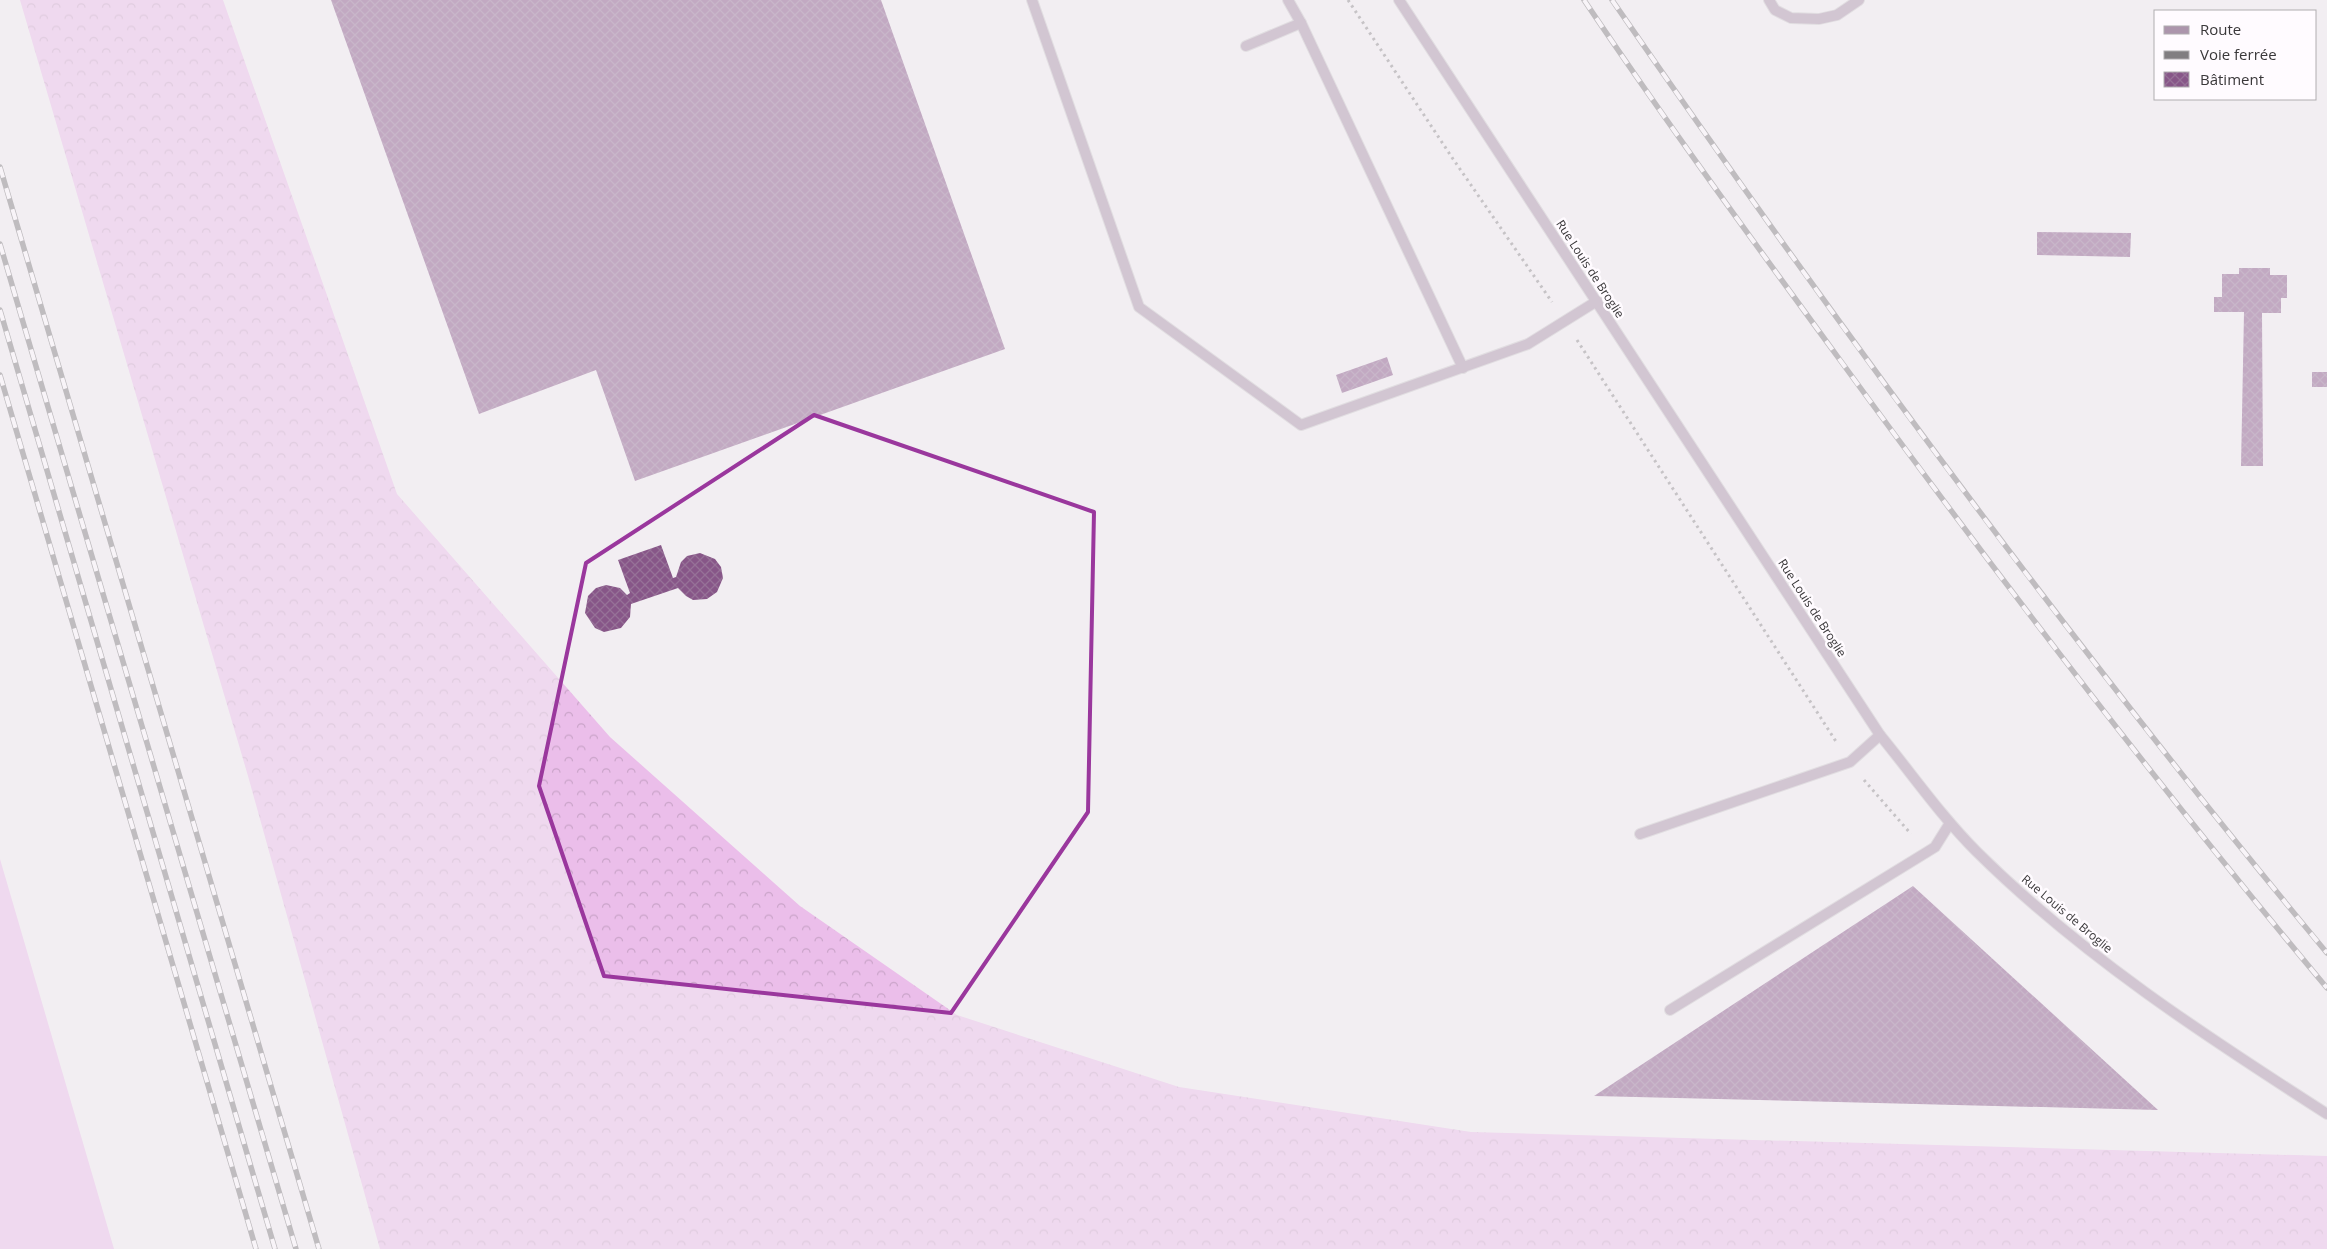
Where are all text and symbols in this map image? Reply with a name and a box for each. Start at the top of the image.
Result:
legend [2154,10,2317,100]
text: Route [2200,19,2241,39]
text: Voie ferrée [2200,44,2277,64]
text: Bâtiment [2200,69,2264,89]
street label: Rue Louis de Broglie [1552,216,1629,321]
street label: Rue Louis de Broglie [1774,555,1851,660]
street label: Rue Louis de Broglie [2018,871,2117,957]

